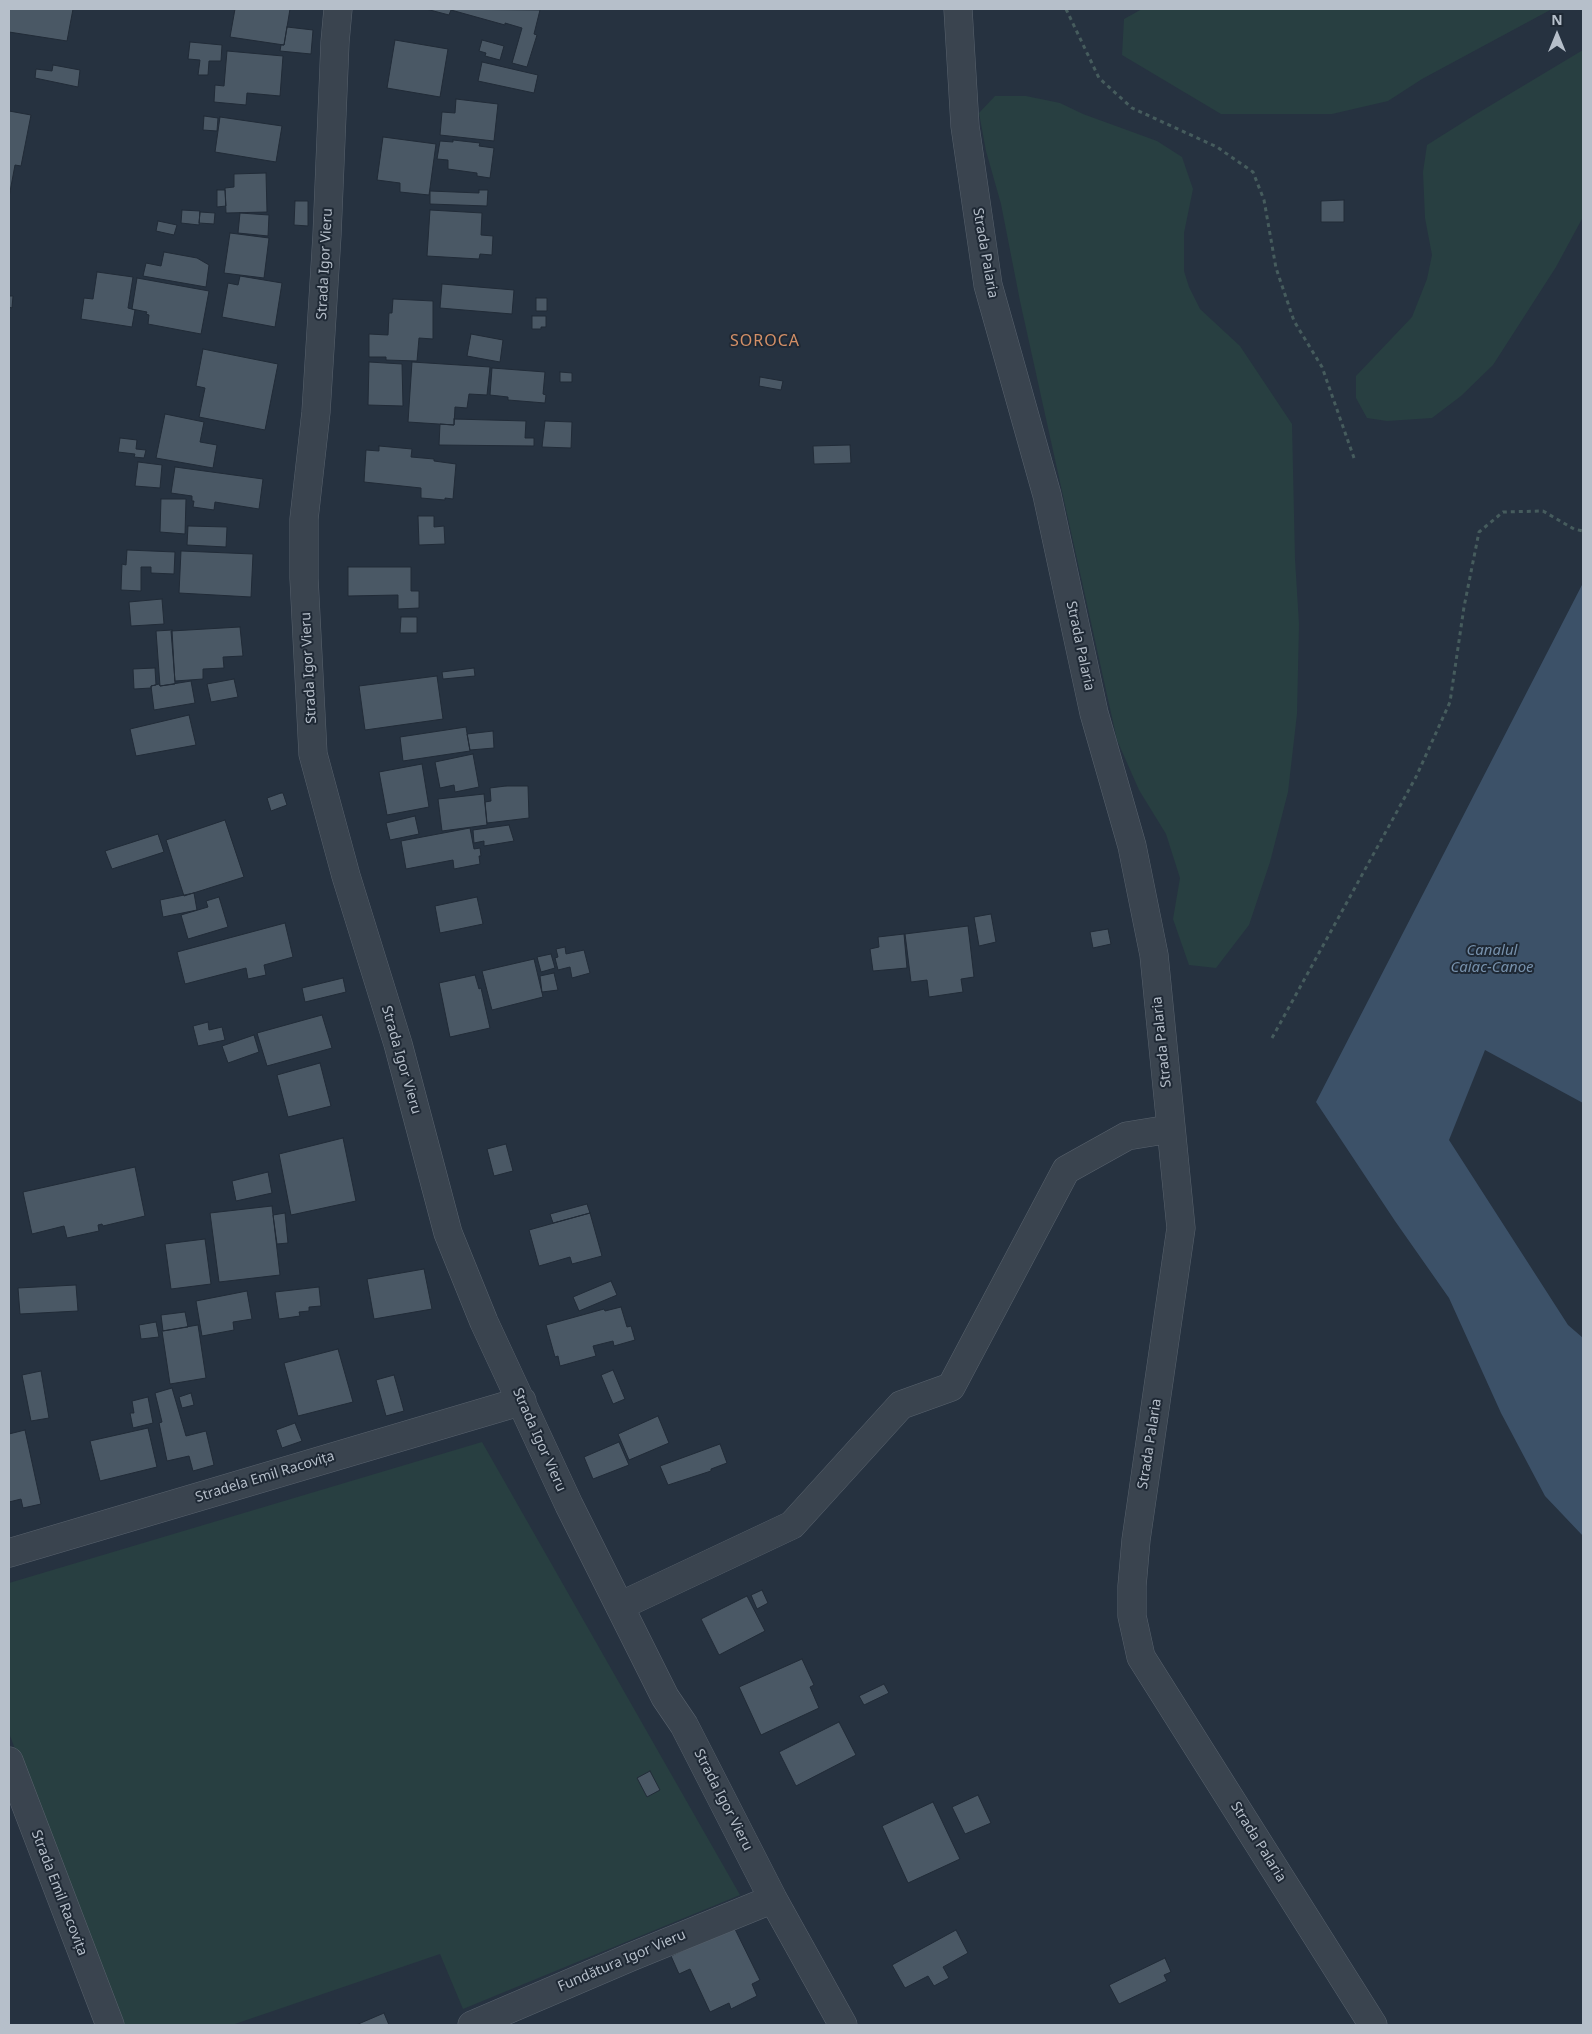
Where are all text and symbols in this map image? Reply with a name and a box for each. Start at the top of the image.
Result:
north arrow [1532,10,1582,60]
text: N [1551,10,1563,29]
street label: Strada Palaria [969,207,1001,299]
street label: Strada Igor Vieru [314,208,336,320]
district label: SOROCA [729,331,801,351]
street label: Strada Palaria [1062,600,1098,692]
street label: Strada Igor Vieru [298,612,320,724]
water label: Canalul Caiac-Canoe [1450,942,1534,977]
street label: Strada Palaria [1149,996,1175,1088]
street label: Strada Igor Vieru [378,1004,424,1116]
street label: Strada Igor Vieru [509,1386,569,1494]
street label: Strada Palaria [1135,1398,1165,1490]
street label: Stradela Emil Racovița [193,1448,337,1506]
street label: Strada Igor Vieru [690,1746,756,1854]
street label: Strada Palaria [1227,1799,1289,1885]
street label: Strada Emil Racovița [27,1828,91,1958]
street label: Fundătura Igor Vieru [556,1926,688,1996]

